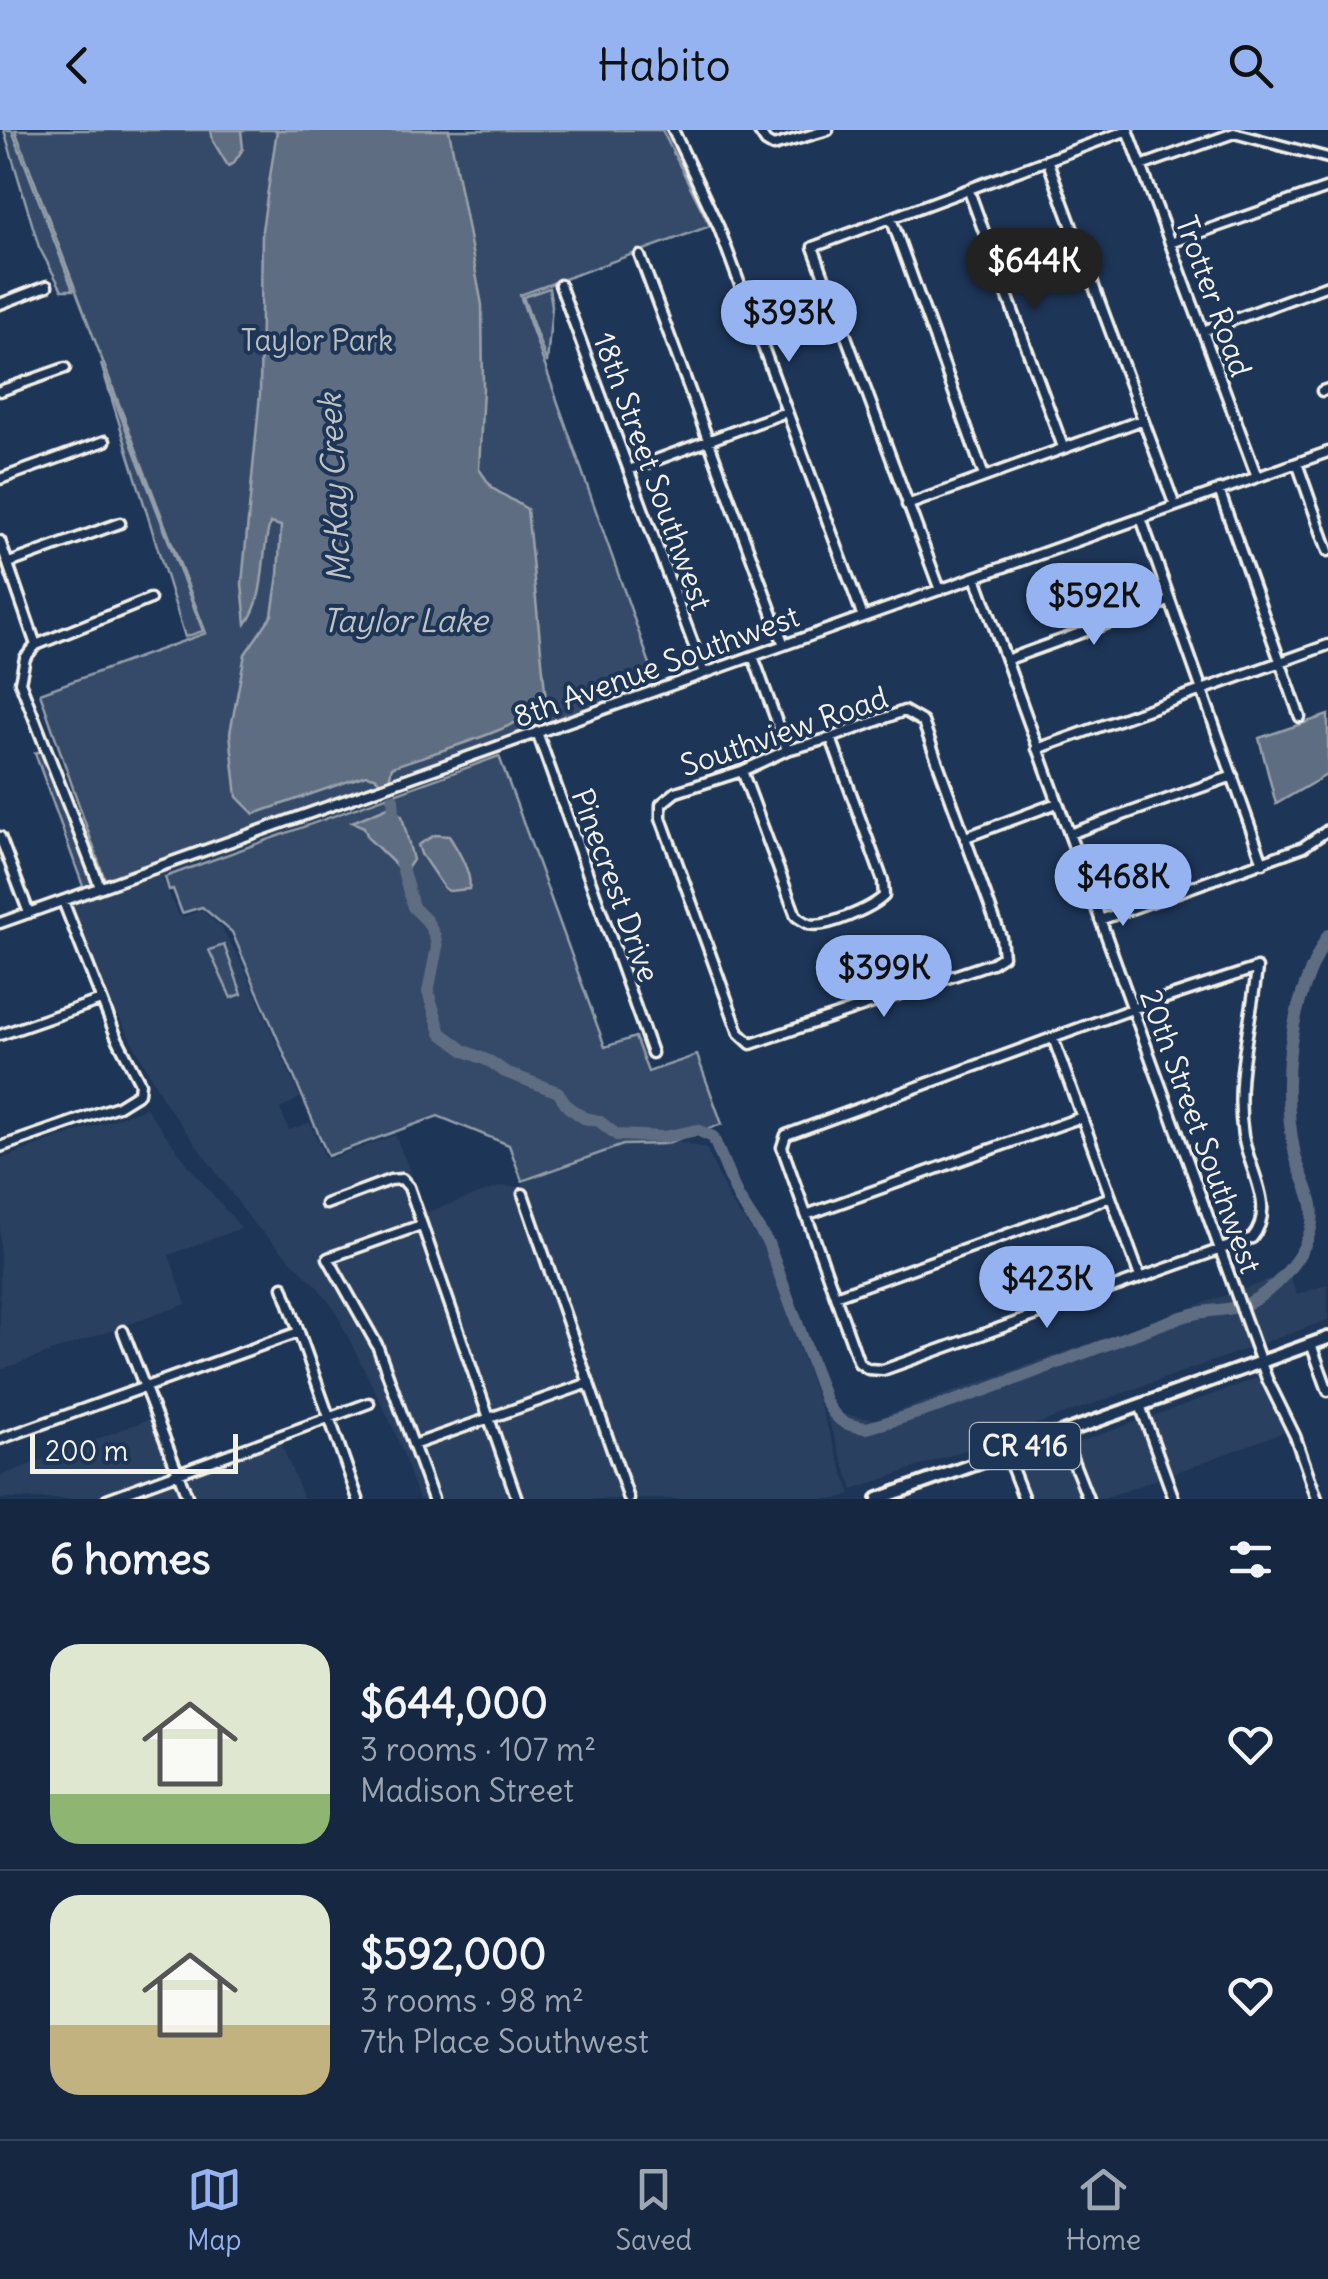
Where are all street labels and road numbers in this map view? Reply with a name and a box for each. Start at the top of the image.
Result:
street label: Trotter Road [1167,211,1261,381]
street label: 18th Street Southwest [585,327,721,615]
street label: 8th Avenue Southwest [508,597,804,735]
street label: Southview Road [675,678,893,784]
street label: Pinecrest Drive [563,783,669,987]
street label: 20th Street Southwest [1132,984,1270,1278]
road number: CR 416 [970,1423,1080,1469]

